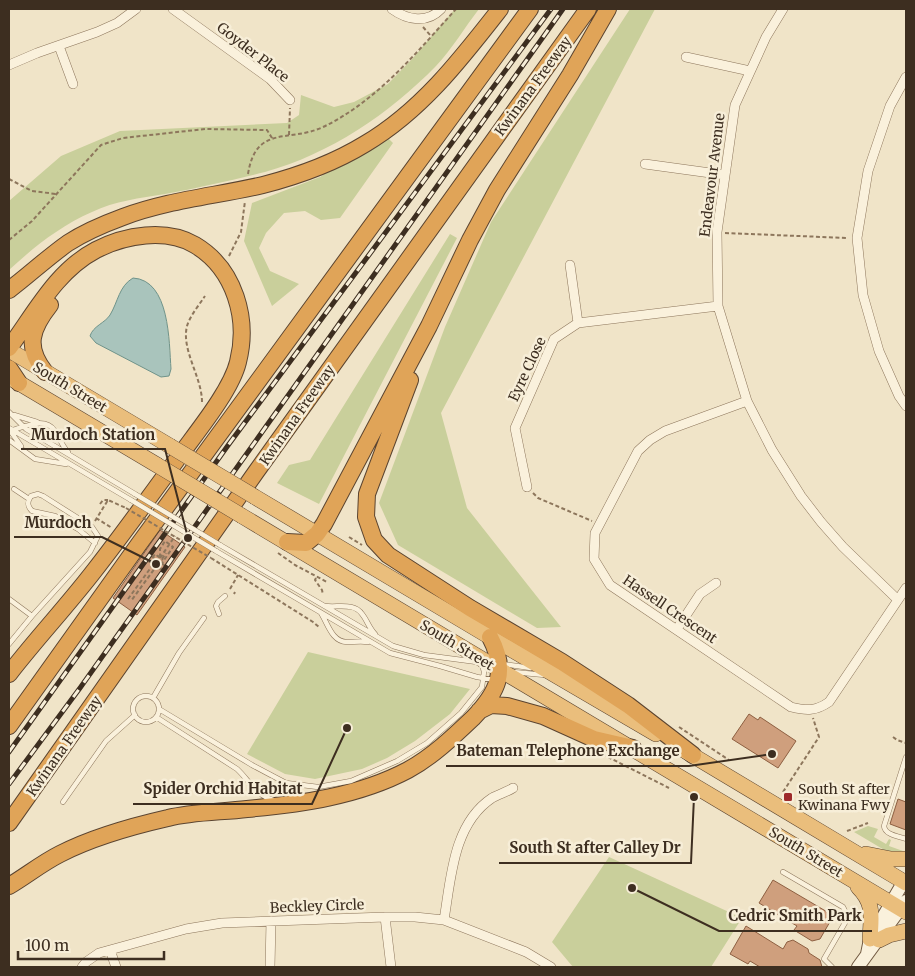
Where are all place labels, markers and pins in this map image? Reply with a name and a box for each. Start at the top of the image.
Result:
callout: Murdoch Station [21,419,165,449]
callout: Murdoch [14,507,102,537]
callout: Bateman Telephone Exchange [446,736,689,766]
callout: Spider Orchid Habitat [133,774,312,804]
place label: South St after Kwinana Fwy [798,780,891,814]
marker: South St after Kwinana Fwy [782,791,794,803]
callout: South St after Calley Dr [499,833,691,863]
callout: Cedric Smith Park [719,901,872,931]

